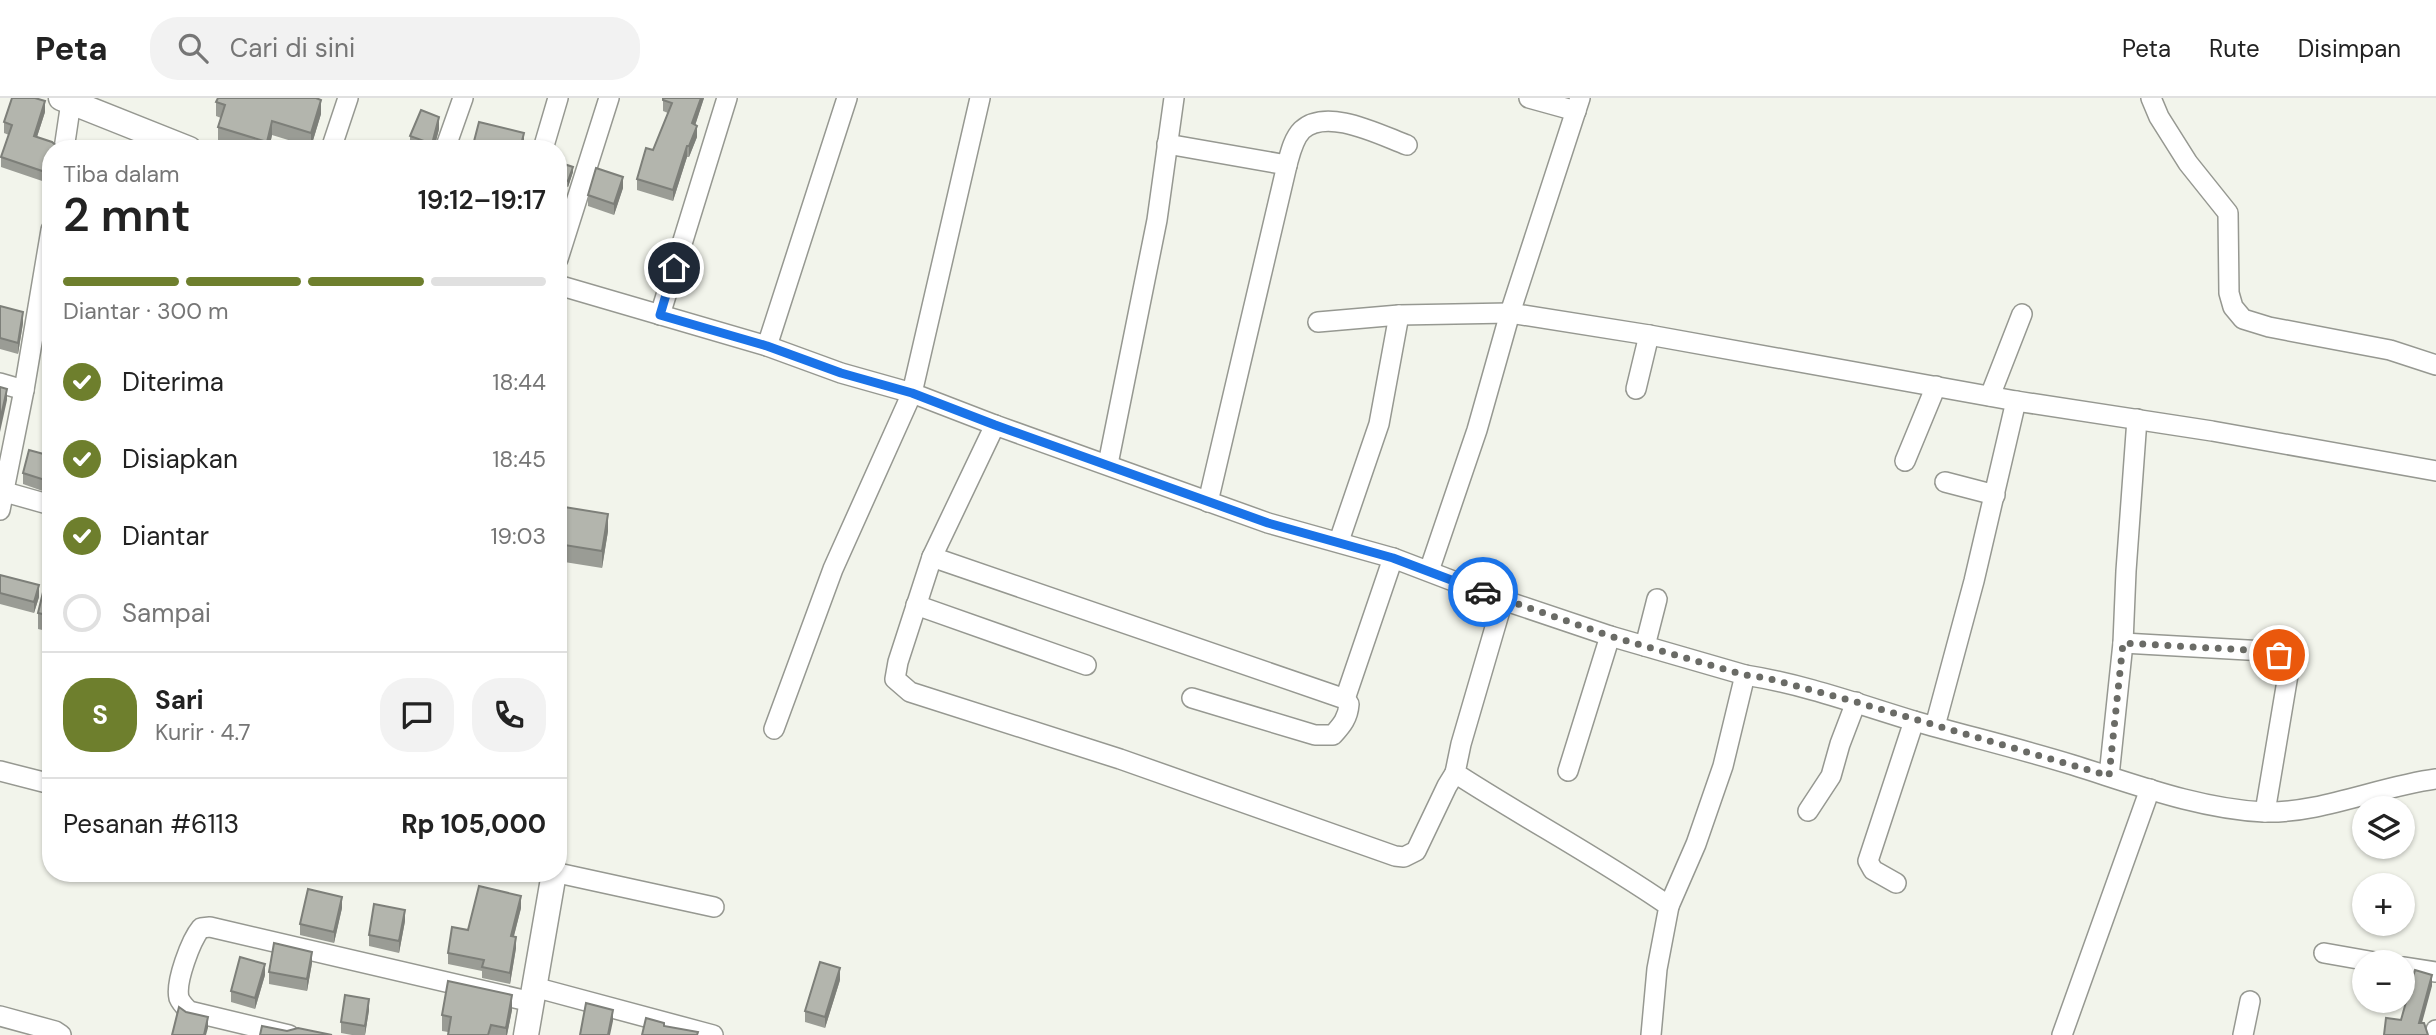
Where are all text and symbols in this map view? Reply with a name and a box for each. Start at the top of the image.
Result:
search box [150,17,640,80]
text: Peta [35,27,108,70]
icon: search [174,29,212,67]
text: Cari di sini [230,31,355,65]
text: Peta [2122,33,2171,64]
text: Rute [2209,33,2260,64]
text: Disimpan [2298,33,2401,64]
text: Tiba dalam [63,159,180,189]
text: 19:12–19:17 [418,183,546,217]
text: 2 mnt [63,185,191,245]
pin [644,238,704,298]
icon: home [655,249,693,287]
text: Diantar · 300 m [63,296,229,326]
icon: check [63,363,101,401]
text: Diterima [122,365,224,399]
text: 18:44 [492,367,546,397]
icon: check [63,440,101,478]
text: Disiapkan [122,442,238,476]
text: 18:45 [492,444,546,474]
icon: check [63,517,101,555]
text: Diantar [122,519,209,553]
text: 19:03 [490,521,546,551]
courier [1448,557,1518,627]
icon: car [1464,573,1502,611]
text: Sampai [122,596,211,630]
pin [2249,625,2309,685]
icon: bag [2260,636,2298,674]
button: chat [380,678,454,752]
button: phone [472,678,546,752]
text: Sari [155,683,204,717]
text: S [92,698,108,732]
text: Kurir · 4.7 [155,717,251,747]
map controls [2352,796,2415,1013]
button: layers [2352,796,2415,859]
text: Pesanan #6113 [63,807,239,841]
text: Rp 105,000 [401,807,546,841]
button: + [2352,873,2415,936]
button: − [2352,950,2415,1013]

